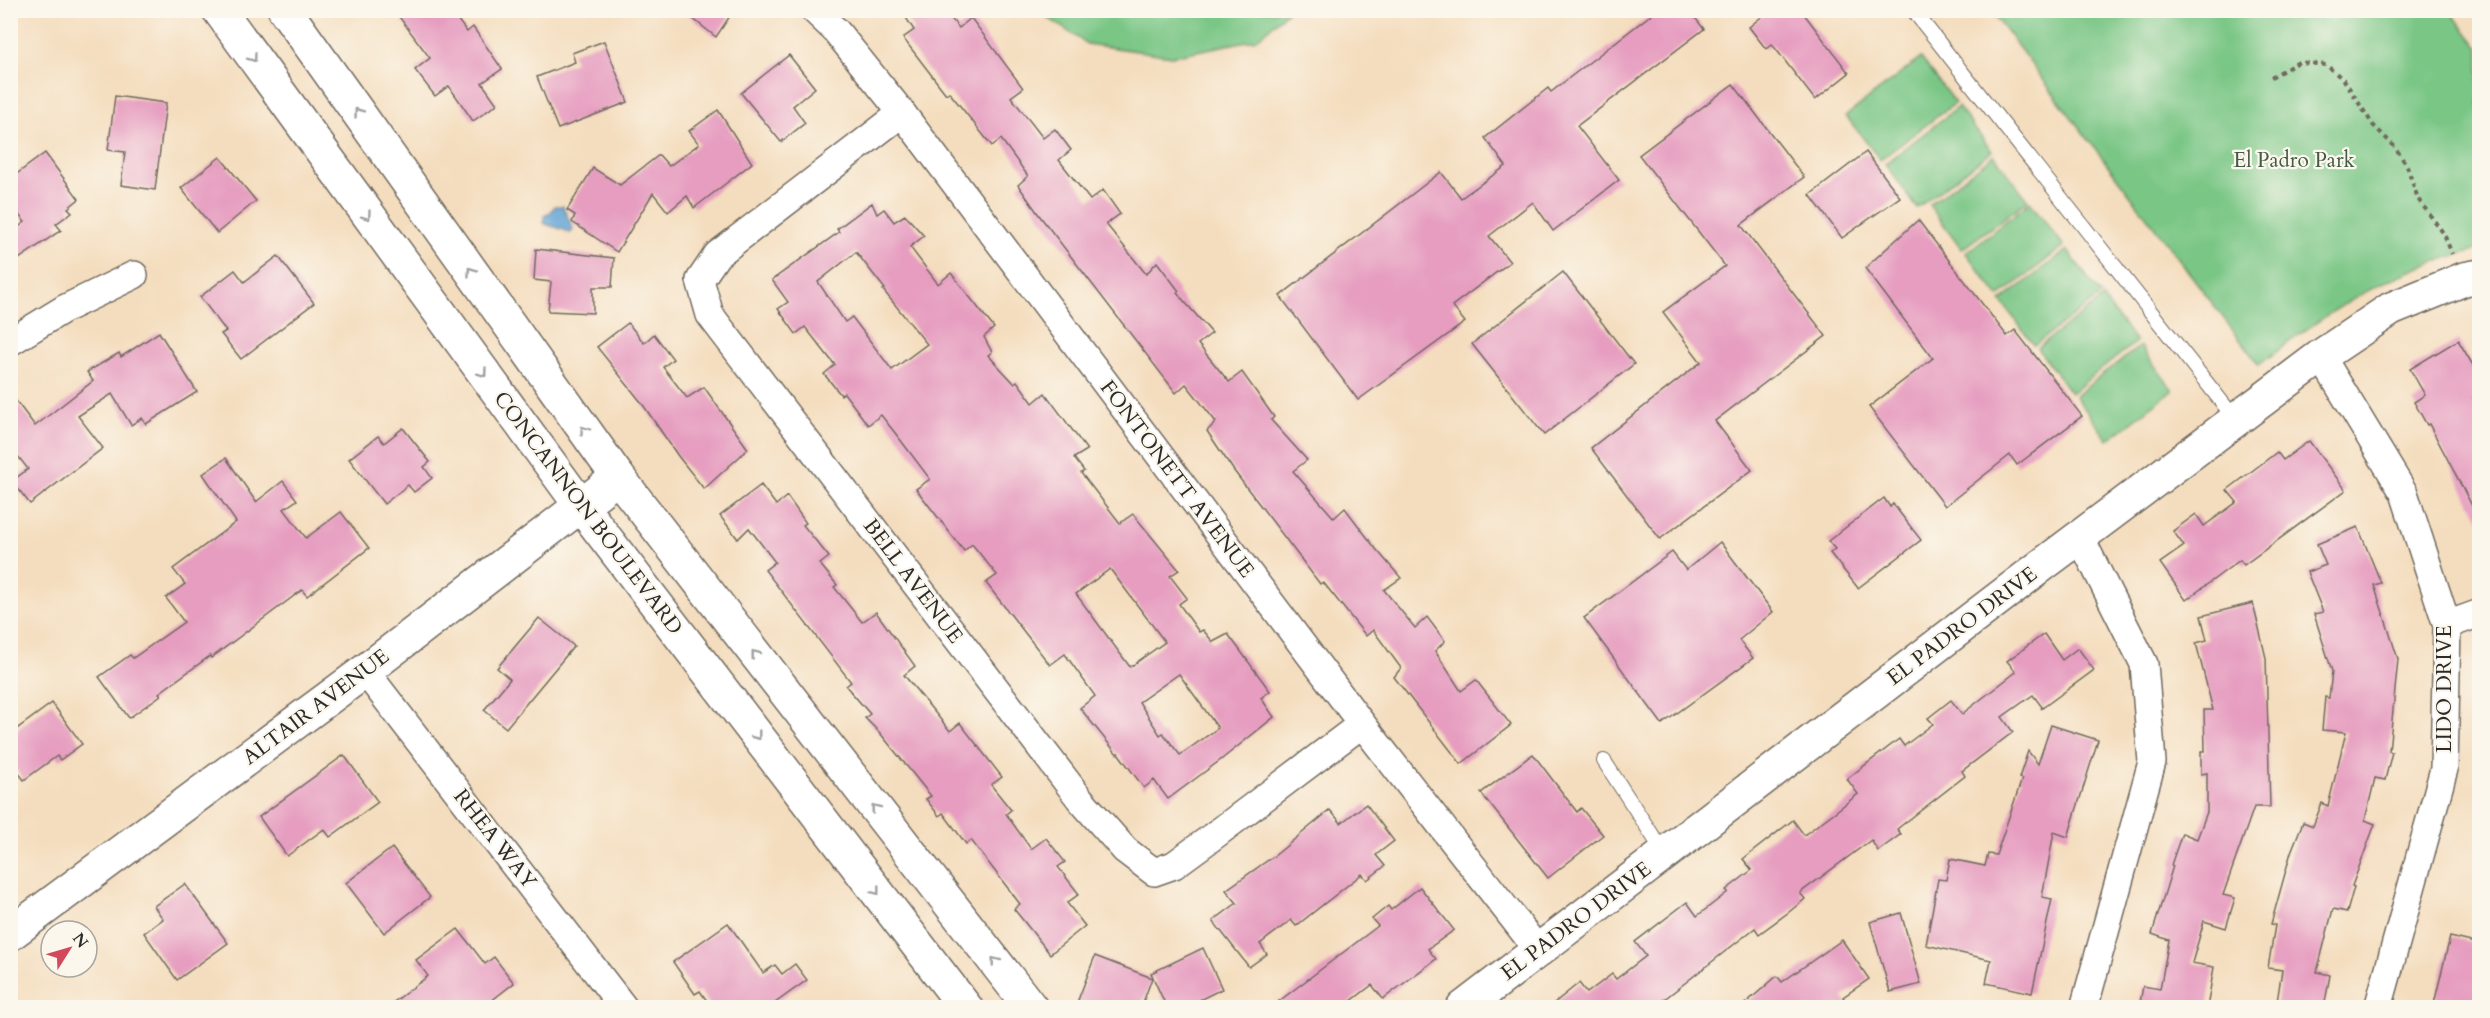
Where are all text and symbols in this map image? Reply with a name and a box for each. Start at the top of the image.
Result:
one-way arrow [246,51,257,62]
one-way arrow [354,107,365,118]
park label: El Padro Park [2233,146,2356,175]
one-way arrow [360,209,371,220]
one-way arrow [467,266,478,277]
one-way arrow [476,367,487,378]
street label: FONTONETT AVENUE [1093,374,1261,584]
street label: CONCANNON BOULEVARD [487,385,689,641]
one-way arrow [580,425,591,436]
street label: BELL AVENUE [856,513,970,650]
street label: EL PADRO DRIVE [1881,560,2043,692]
street label: LIDO DRIVE [2430,625,2459,753]
street label: ALTAIR AVENUE [237,642,395,772]
one-way arrow [752,649,763,660]
one-way arrow [750,729,761,740]
street label: RHEA WAY [447,783,543,895]
one-way arrow [872,803,883,814]
street label: EL PADRO DRIVE [1495,855,1657,987]
one-way arrow [869,884,880,895]
north arrow [39,919,99,979]
text: N [67,928,93,953]
one-way arrow [991,957,1002,968]

